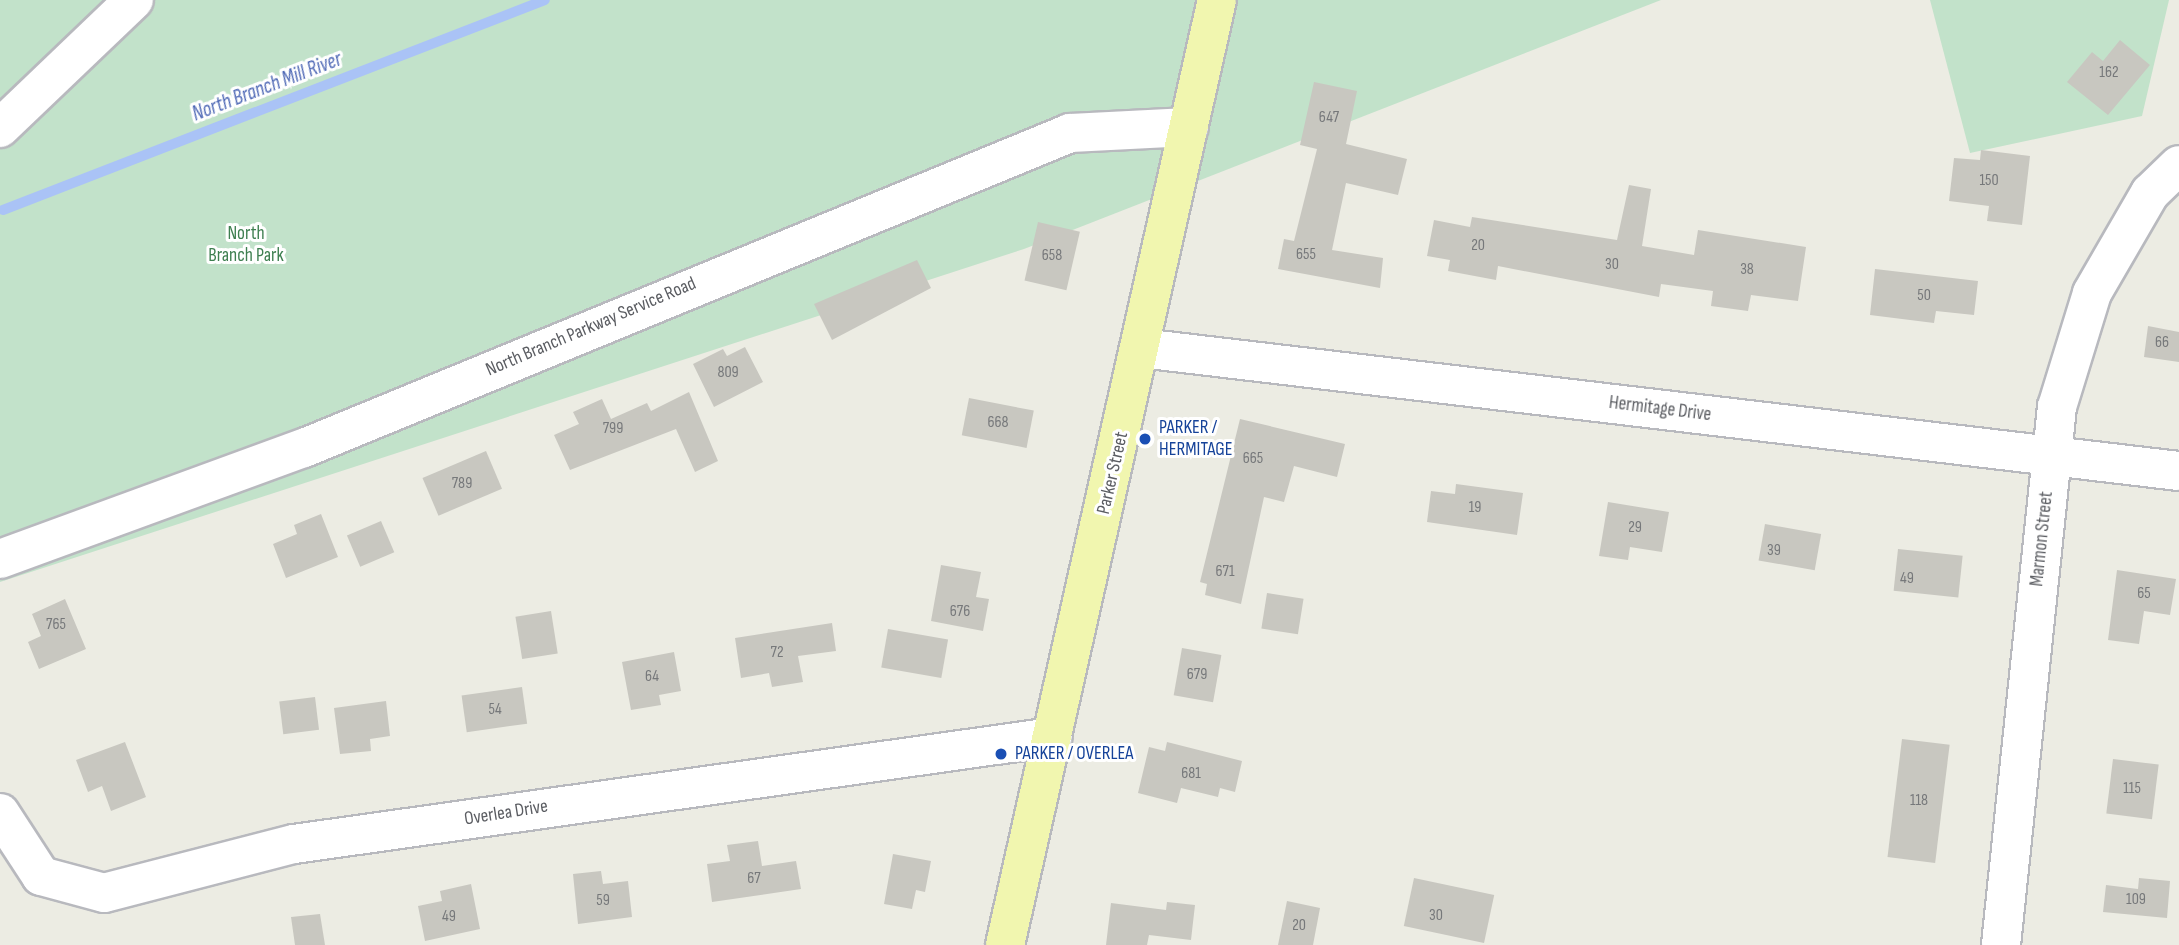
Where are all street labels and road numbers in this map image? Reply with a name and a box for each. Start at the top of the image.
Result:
street label: North Branch Parkway Service Road [483,272,699,382]
street label: Hermitage Drive [1608,391,1712,427]
street label: Parker Street [1092,430,1134,516]
street label: Marmon Street [2026,490,2058,588]
street label: Overlea Drive [463,795,549,831]

